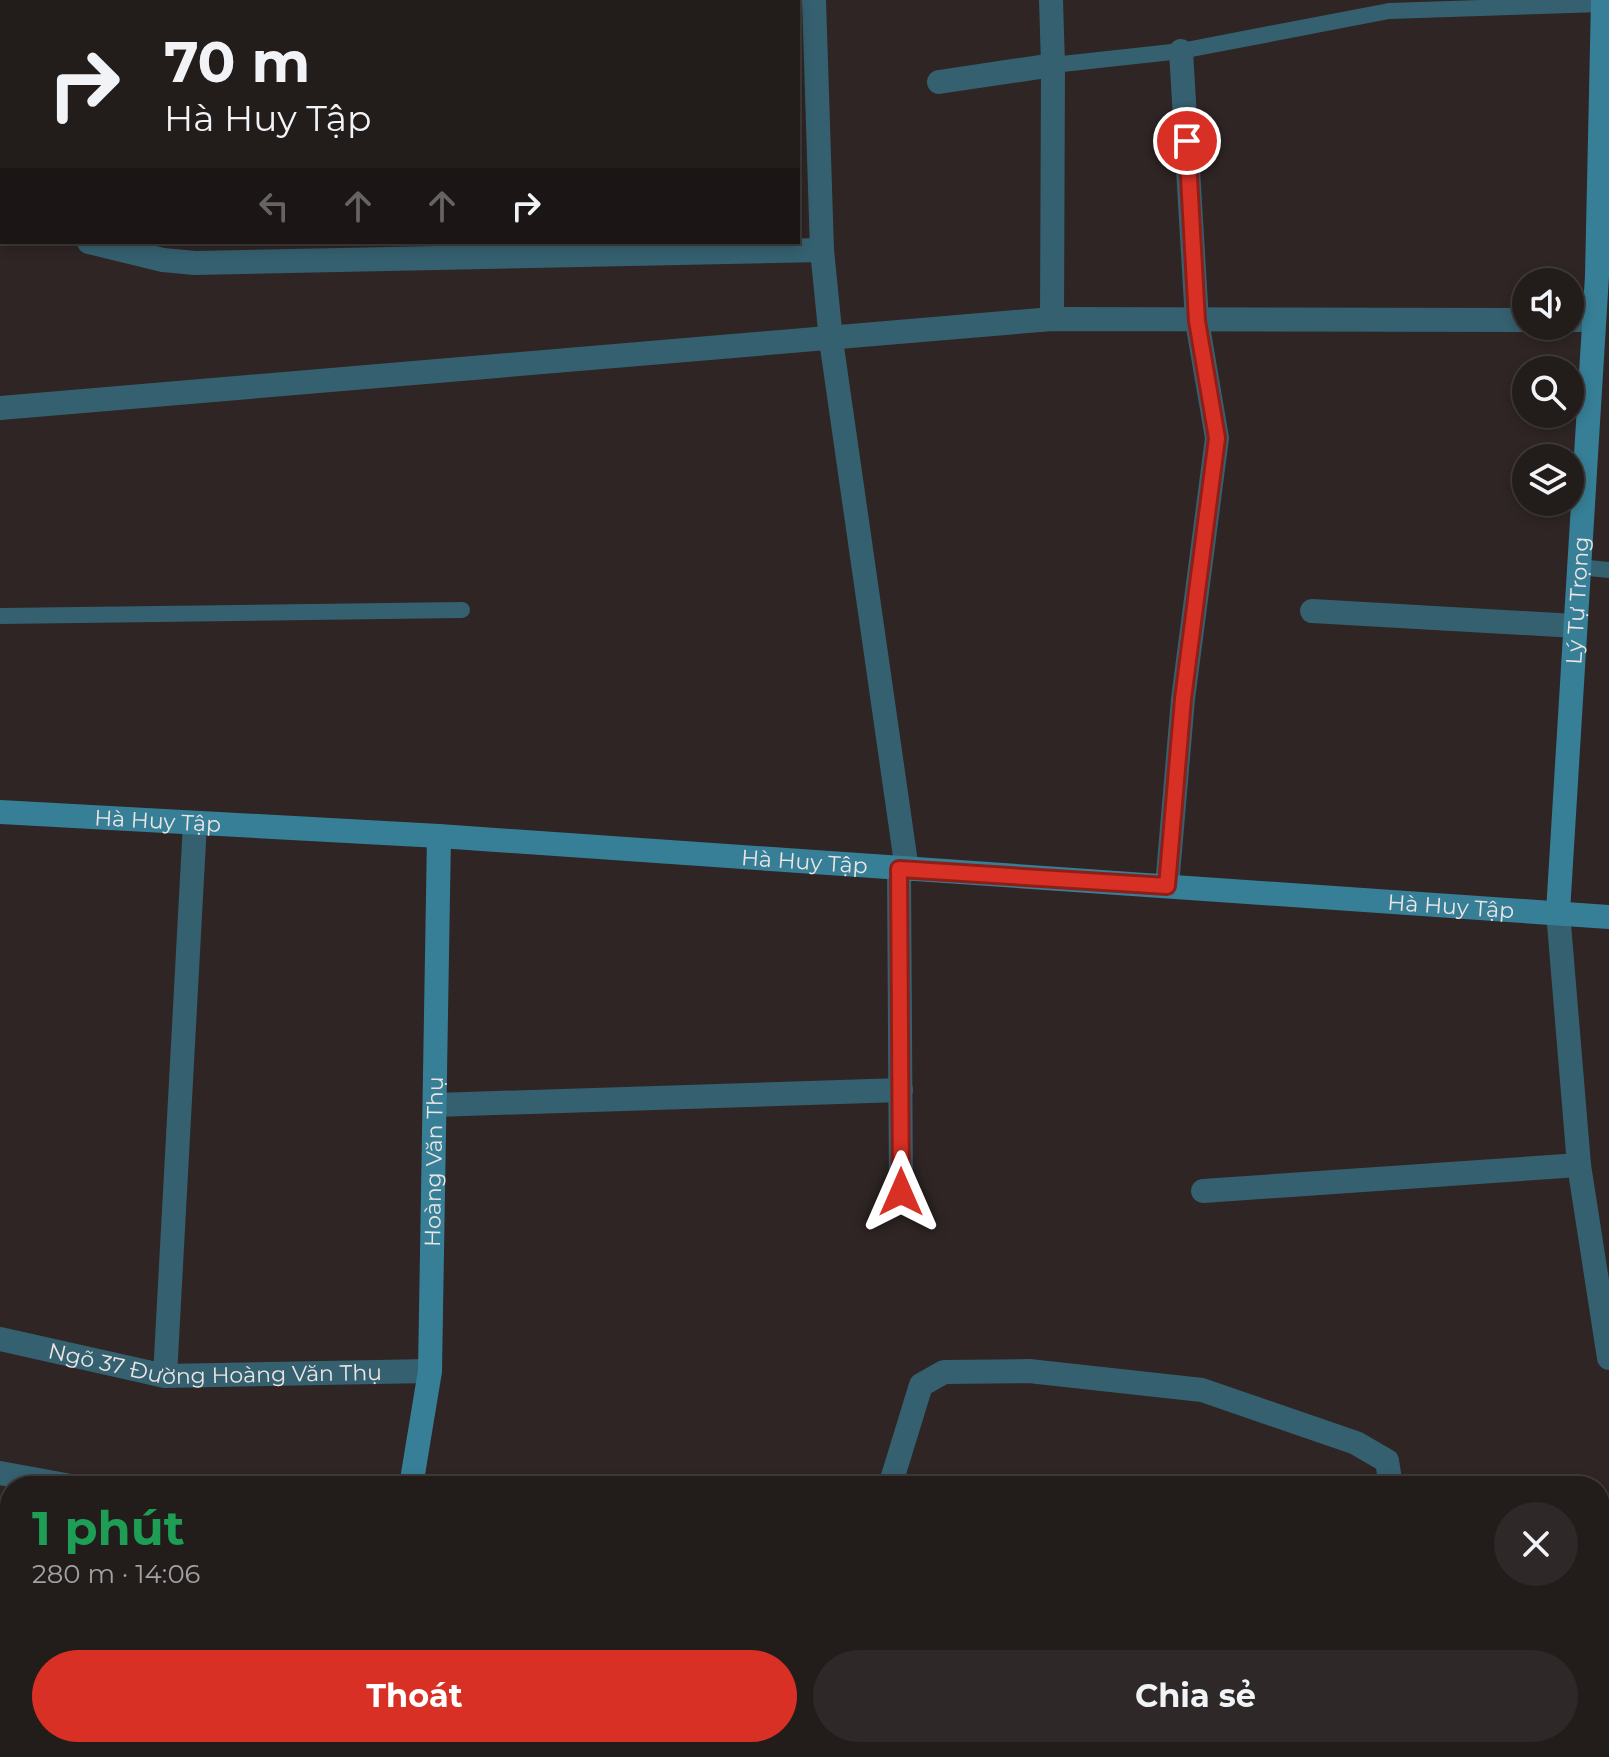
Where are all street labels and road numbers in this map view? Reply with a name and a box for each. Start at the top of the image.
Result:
street label: Lý Tự Trọng [1560,536,1594,665]
street label: Hà Huy Tập [94,804,222,838]
street label: Hà Huy Tập [740,843,869,879]
street label: Hà Huy Tập [1387,888,1515,924]
street label: Hoàng Văn Thụ [419,1076,448,1247]
street label: Ngõ 37 Đường Hoàng Văn Thụ [46,1337,382,1390]

